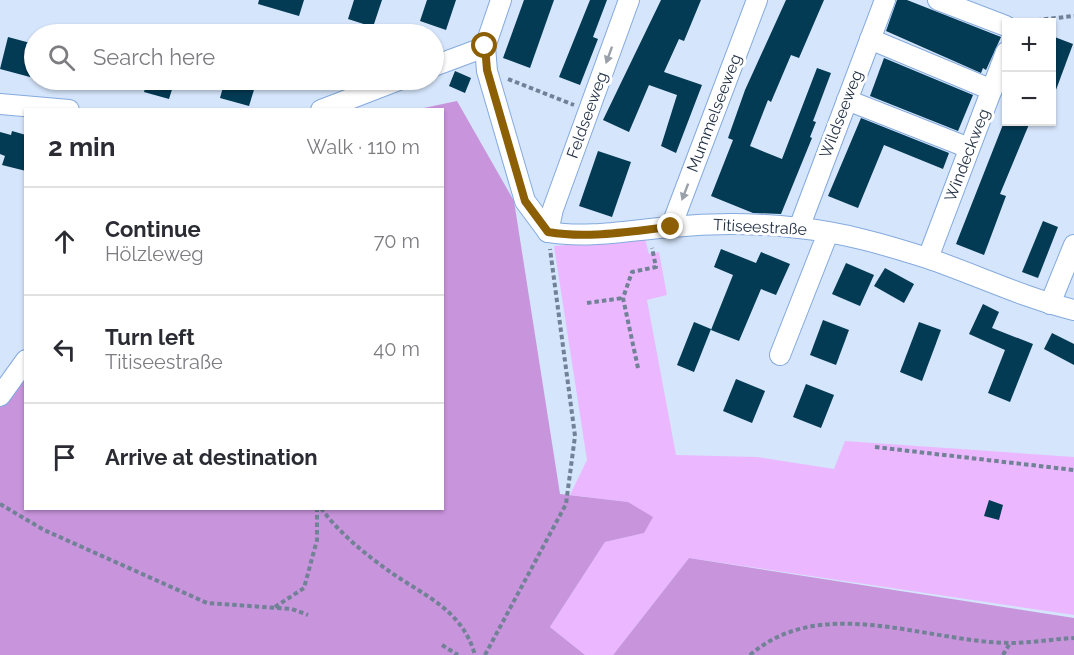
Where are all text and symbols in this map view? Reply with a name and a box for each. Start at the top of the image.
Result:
map controls [1002,18,1056,126]
button: + [1002,18,1056,72]
search box [24,24,444,90]
route start [471,32,497,58]
icon: search [45,41,78,74]
text: Search here [93,44,215,70]
one-way arrow [604,46,613,64]
street label: Mummelseeweg [683,51,745,175]
street label: Wildseeweg [816,67,866,161]
street label: Feldseeweg [563,69,611,161]
button: − [1002,72,1056,126]
street label: Windeckweg [941,106,993,204]
text: 2 min [48,132,115,162]
text: Walk · 110 m [306,135,420,159]
one-way arrow [679,183,689,201]
route end [657,213,683,239]
street label: Titiseestraße [712,215,808,239]
text: Continue [105,216,201,242]
icon: ahead [48,225,81,258]
text: 70 m [374,229,420,253]
text: Hölzleweg [105,242,204,266]
text: Turn left [105,324,195,350]
icon: left [48,333,81,366]
text: 40 m [373,337,420,361]
text: Titiseestraße [105,350,223,374]
icon: arrive [48,441,81,474]
text: Arrive at destination [105,444,318,470]

